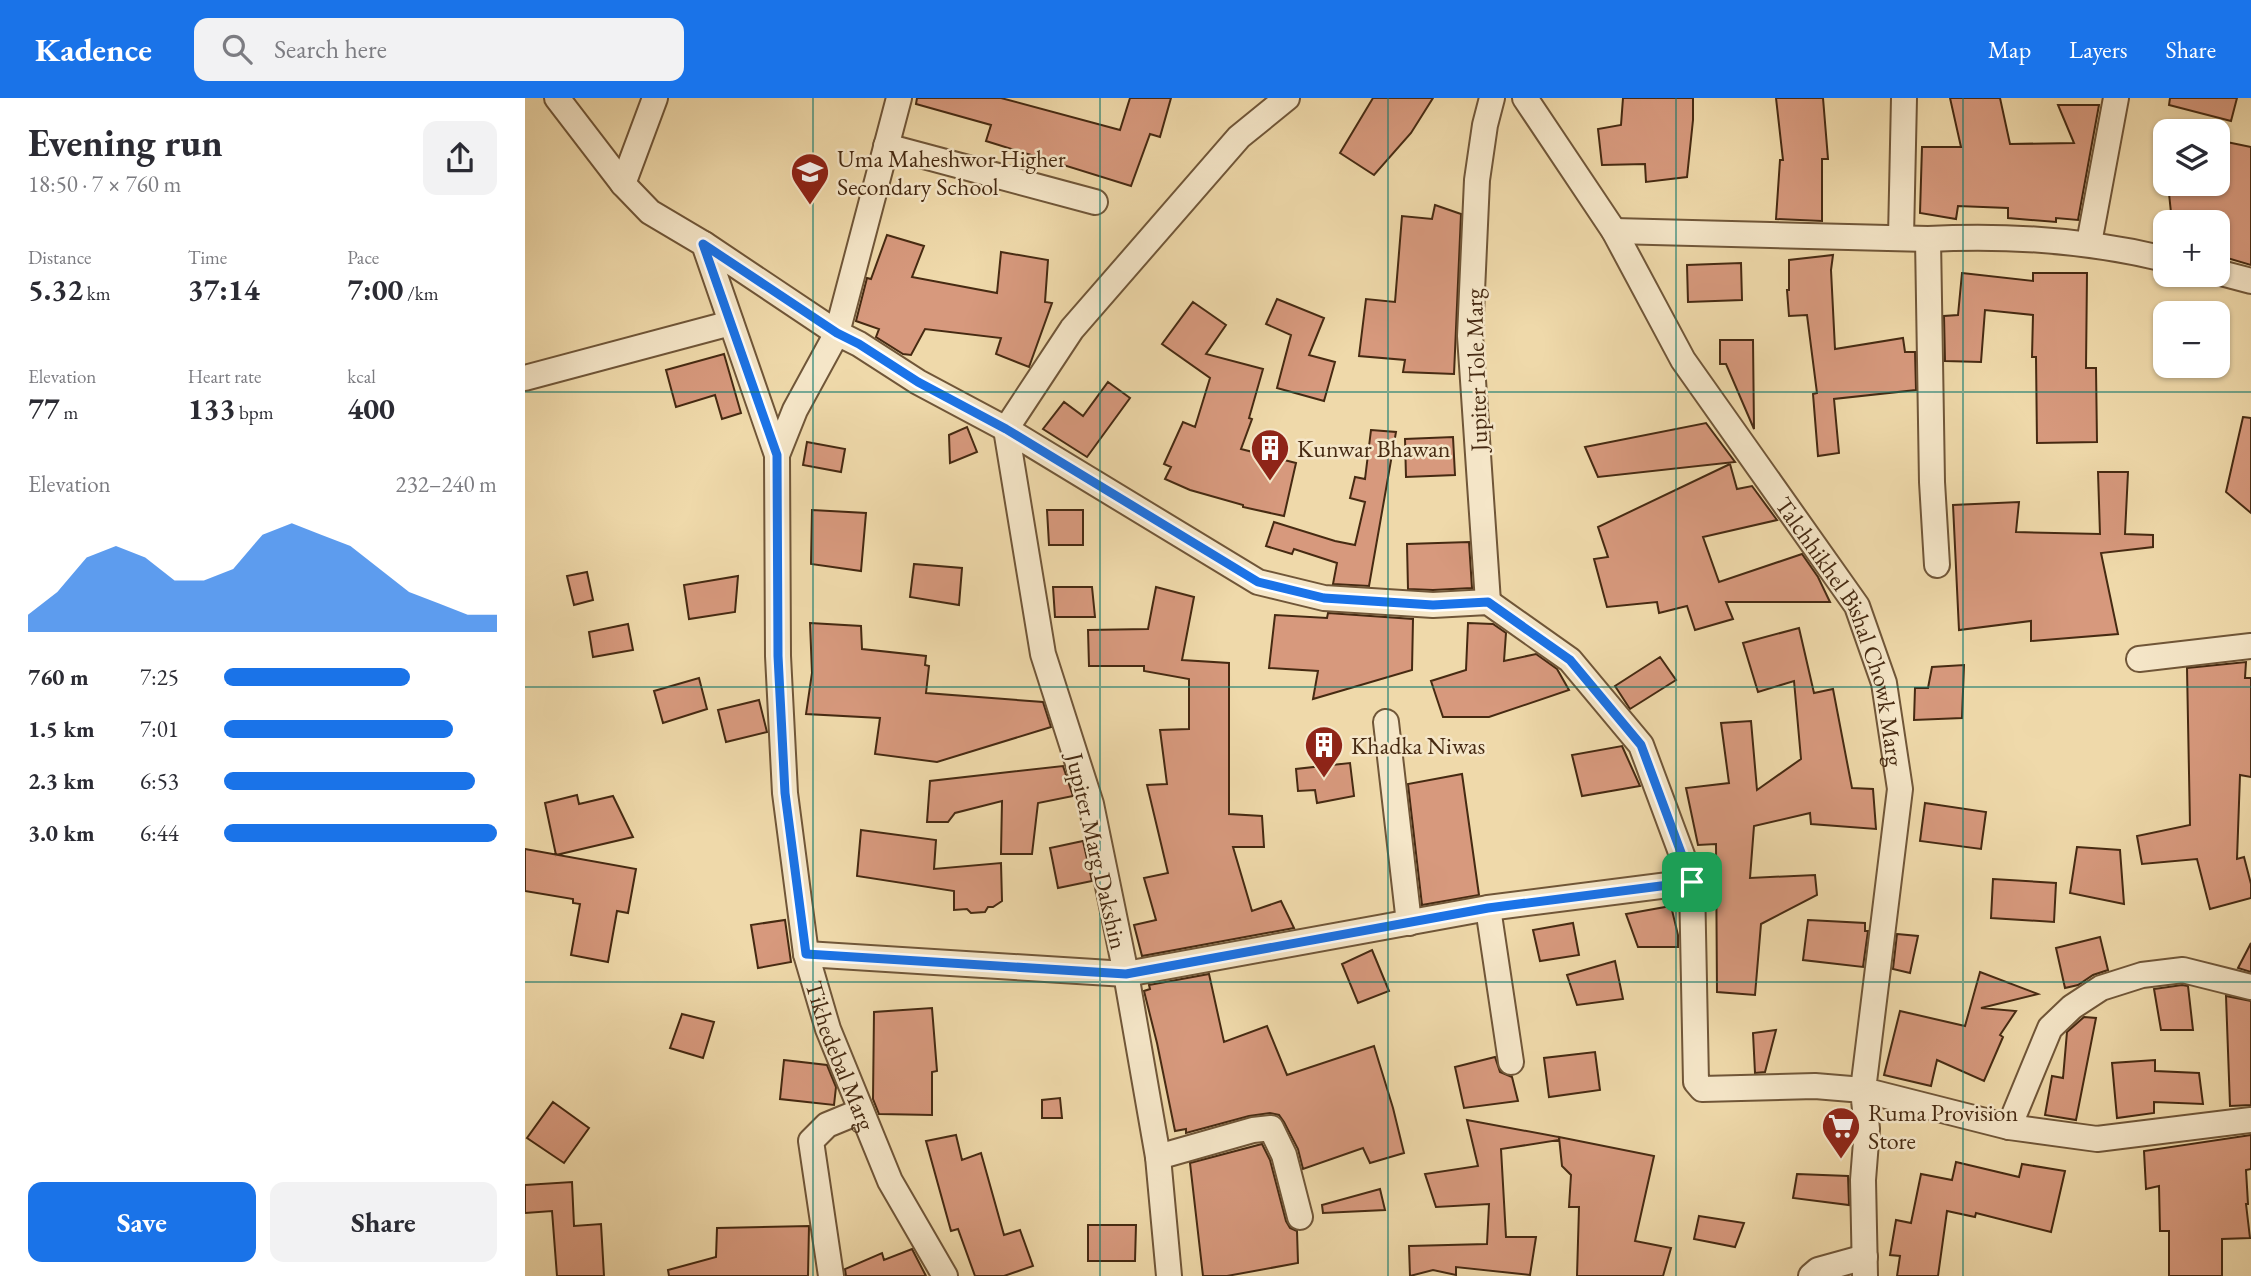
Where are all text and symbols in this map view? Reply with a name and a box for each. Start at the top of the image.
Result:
search box [194,18,684,81]
text: Kadence [35,28,152,71]
icon: search [218,30,256,68]
text: Search here [274,32,387,66]
text: Map [1988,34,2031,65]
text: Layers [2069,34,2128,65]
text: Share [2166,34,2216,65]
text: Evening run [28,118,223,167]
map controls [2153,119,2230,378]
button: layers [2153,119,2230,196]
button: share [423,121,497,195]
place label: Uma Maheshwor Higher Secondary School [837,143,1066,202]
school or university icon: Uma Maheshwor Higher Secondary School [789,151,831,206]
text: 18:50 · 7 × 760 m [28,169,181,199]
button: + [2153,210,2230,287]
text: Distance [28,245,91,270]
text: Time [188,245,227,270]
text: Pace [347,245,379,270]
text: 5.32 [28,270,83,309]
text: 37:14 [188,270,260,309]
text: 7:00 [347,270,403,309]
text: km [83,281,111,306]
text: /km [403,281,438,306]
street label: Jupiter Tole Marg [1458,287,1494,454]
button: − [2153,301,2230,378]
text: Elevation [28,364,96,389]
text: Heart rate [188,364,261,389]
text: kcal [347,364,376,389]
text: 77 [28,389,60,428]
text: 133 [188,389,235,428]
text: 400 [347,389,395,428]
text: m [60,400,78,425]
text: bpm [235,400,274,425]
building icon: Kunwar Bhawan [1249,427,1291,482]
place label: Kunwar Bhawan [1297,433,1451,464]
text: Elevation [28,469,111,499]
text: 232–240 m [396,469,497,499]
street label: Talchhikhel Bishal Chowk Marg [1769,490,1912,769]
text: 760 m [28,662,89,692]
text: 7:25 [140,662,179,692]
text: 1.5 km [28,714,95,744]
text: 7:01 [140,714,179,744]
building icon: Khadka Niwas [1303,724,1345,779]
place label: Khadka Niwas [1351,730,1485,761]
street label: Jupiter Marg Dakshin [1059,748,1135,952]
text: 2.3 km [28,766,95,796]
text: 6:53 [140,766,179,796]
text: 3.0 km [28,818,95,848]
text: 6:44 [140,818,179,848]
pin [1662,852,1722,912]
icon: arrive [1673,863,1711,901]
street label: Tikhedebal Marg [799,977,883,1135]
place label: Ruma Provision Store [1868,1097,2018,1156]
supermarket icon: Ruma Provision Store [1820,1105,1862,1160]
button: Save [28,1182,256,1262]
button: Share [270,1182,497,1262]

